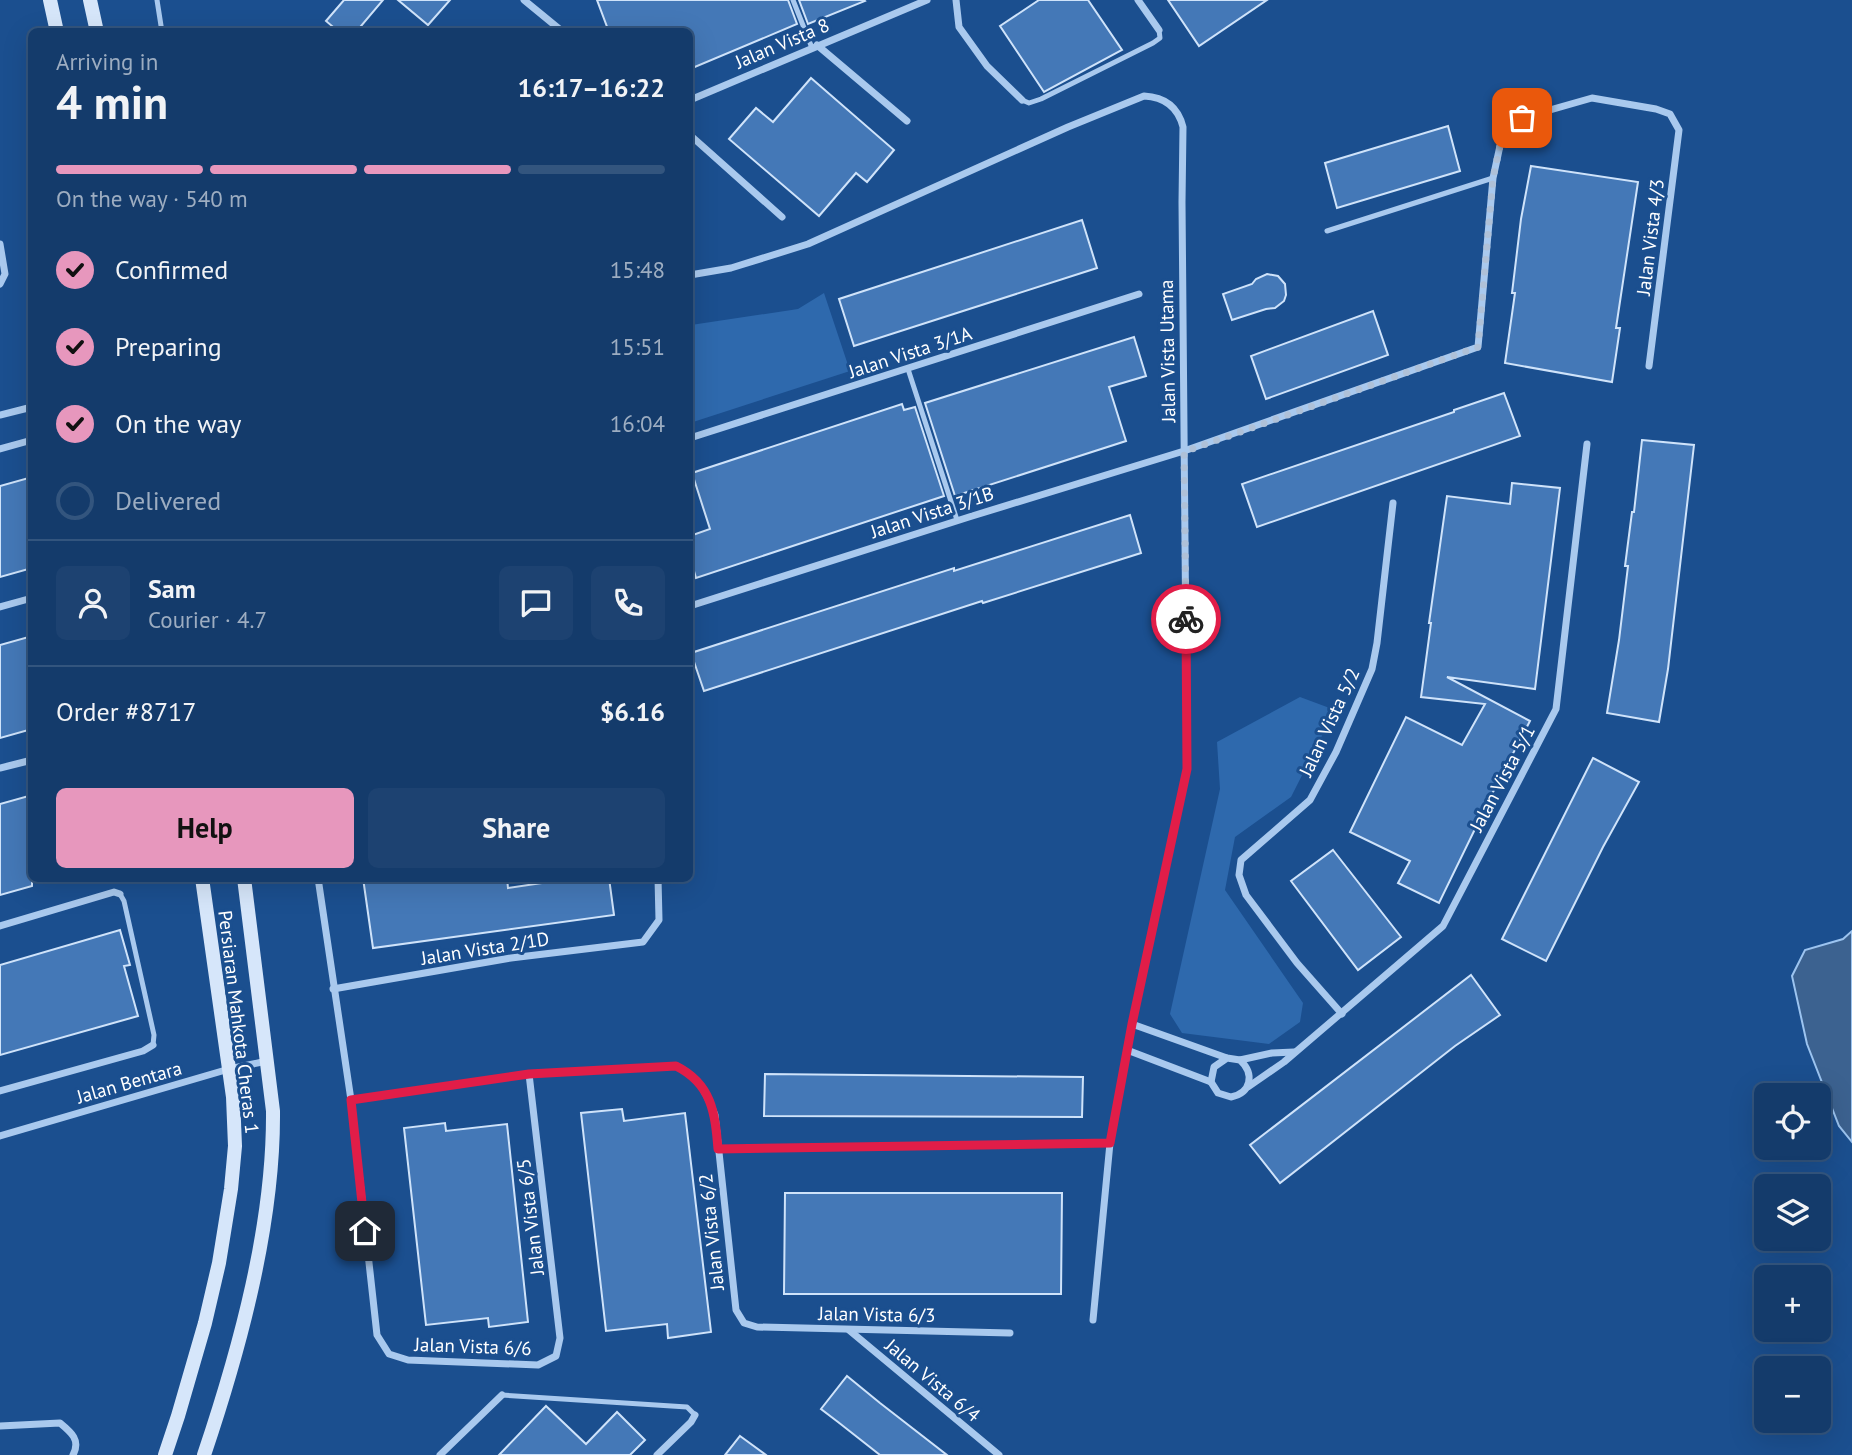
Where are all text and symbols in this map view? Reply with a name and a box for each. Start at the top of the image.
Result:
street label: Jalan Vista 8 [730,12,833,74]
text: Arriving in [56,47,158,76]
text: 16:17–16:22 [518,71,665,104]
text: 4 min [56,72,168,132]
pin [1492,88,1552,148]
icon: bag [1503,99,1541,137]
street label: Jalan Vista 4/3 [1631,177,1669,298]
text: On the way · 540 m [56,184,248,213]
icon: check [56,251,94,289]
text: Confirmed [115,253,228,286]
text: 15:48 [610,255,665,284]
street label: Jalan Vista Utama [1154,279,1180,424]
street label: Jalan Vista 3/1A [844,321,975,384]
icon: check [56,328,94,366]
text: Preparing [115,330,222,363]
text: 15:51 [610,332,665,361]
icon: check [56,405,94,443]
text: On the way [115,407,241,440]
text: 16:04 [610,409,665,438]
street label: Jalan Vista 3/1B [866,481,997,544]
text: Delivered [115,484,221,517]
button: person [56,566,130,640]
button: chat [499,566,573,640]
button: phone [591,566,665,640]
text: Sam [148,572,196,605]
courier [1151,584,1221,654]
icon: bike [1167,600,1205,638]
text: Courier · 4.7 [148,605,267,634]
street label: Jalan Vista 5/2 [1293,664,1365,781]
text: Order #8717 [56,695,196,728]
text: $6.16 [600,695,665,728]
street label: Jalan Vista 5/1 [1463,721,1540,836]
button: Help [56,788,354,868]
button: Share [368,788,665,868]
street label: Persiaran Mahkota Cheras 1 [213,909,265,1135]
street label: Jalan Vista 2/1D [418,926,551,970]
street label: Jalan Bentara [73,1056,184,1109]
map controls [1754,1083,1831,1433]
button: locate [1754,1083,1831,1160]
street label: Jalan Vista 6/5 [511,1157,549,1278]
street label: Jalan Vista 6/2 [693,1173,729,1292]
button: layers [1754,1174,1831,1251]
pin [335,1201,395,1261]
icon: home [346,1212,384,1250]
button: + [1754,1265,1831,1342]
street label: Jalan Vista 6/3 [817,1301,936,1327]
street label: Jalan Vista 6/6 [413,1332,532,1360]
street label: Jalan Vista 6/4 [880,1333,986,1427]
button: − [1754,1356,1831,1433]

